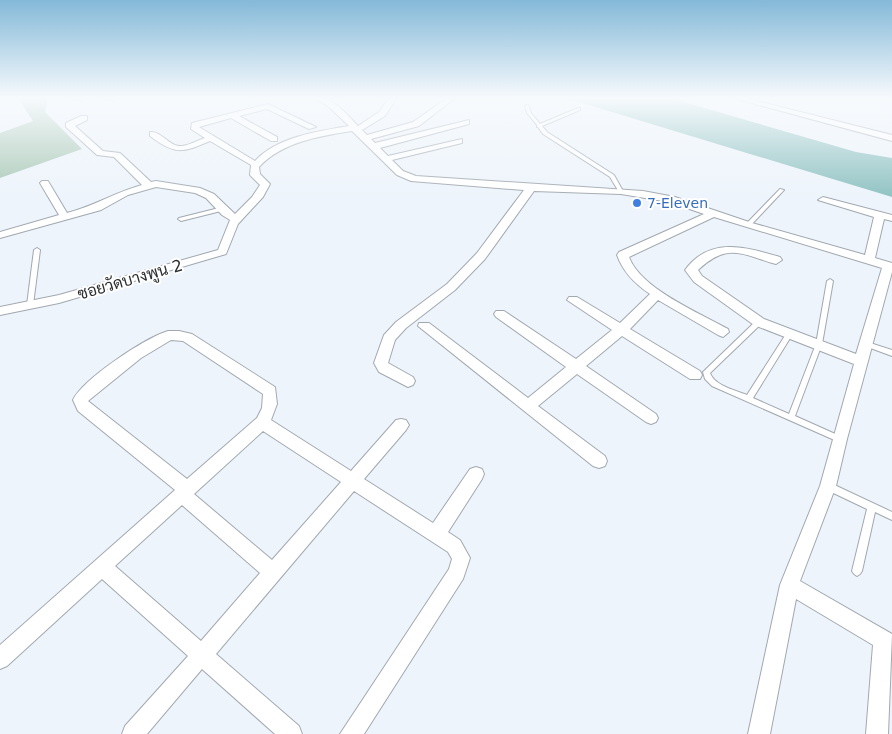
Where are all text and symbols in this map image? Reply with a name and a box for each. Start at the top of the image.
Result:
place label: 7-Eleven [647,195,708,211]
marker: 7-Eleven [631,197,643,209]
street label: ซอยวัดบางพูน 2 [75,254,185,305]

